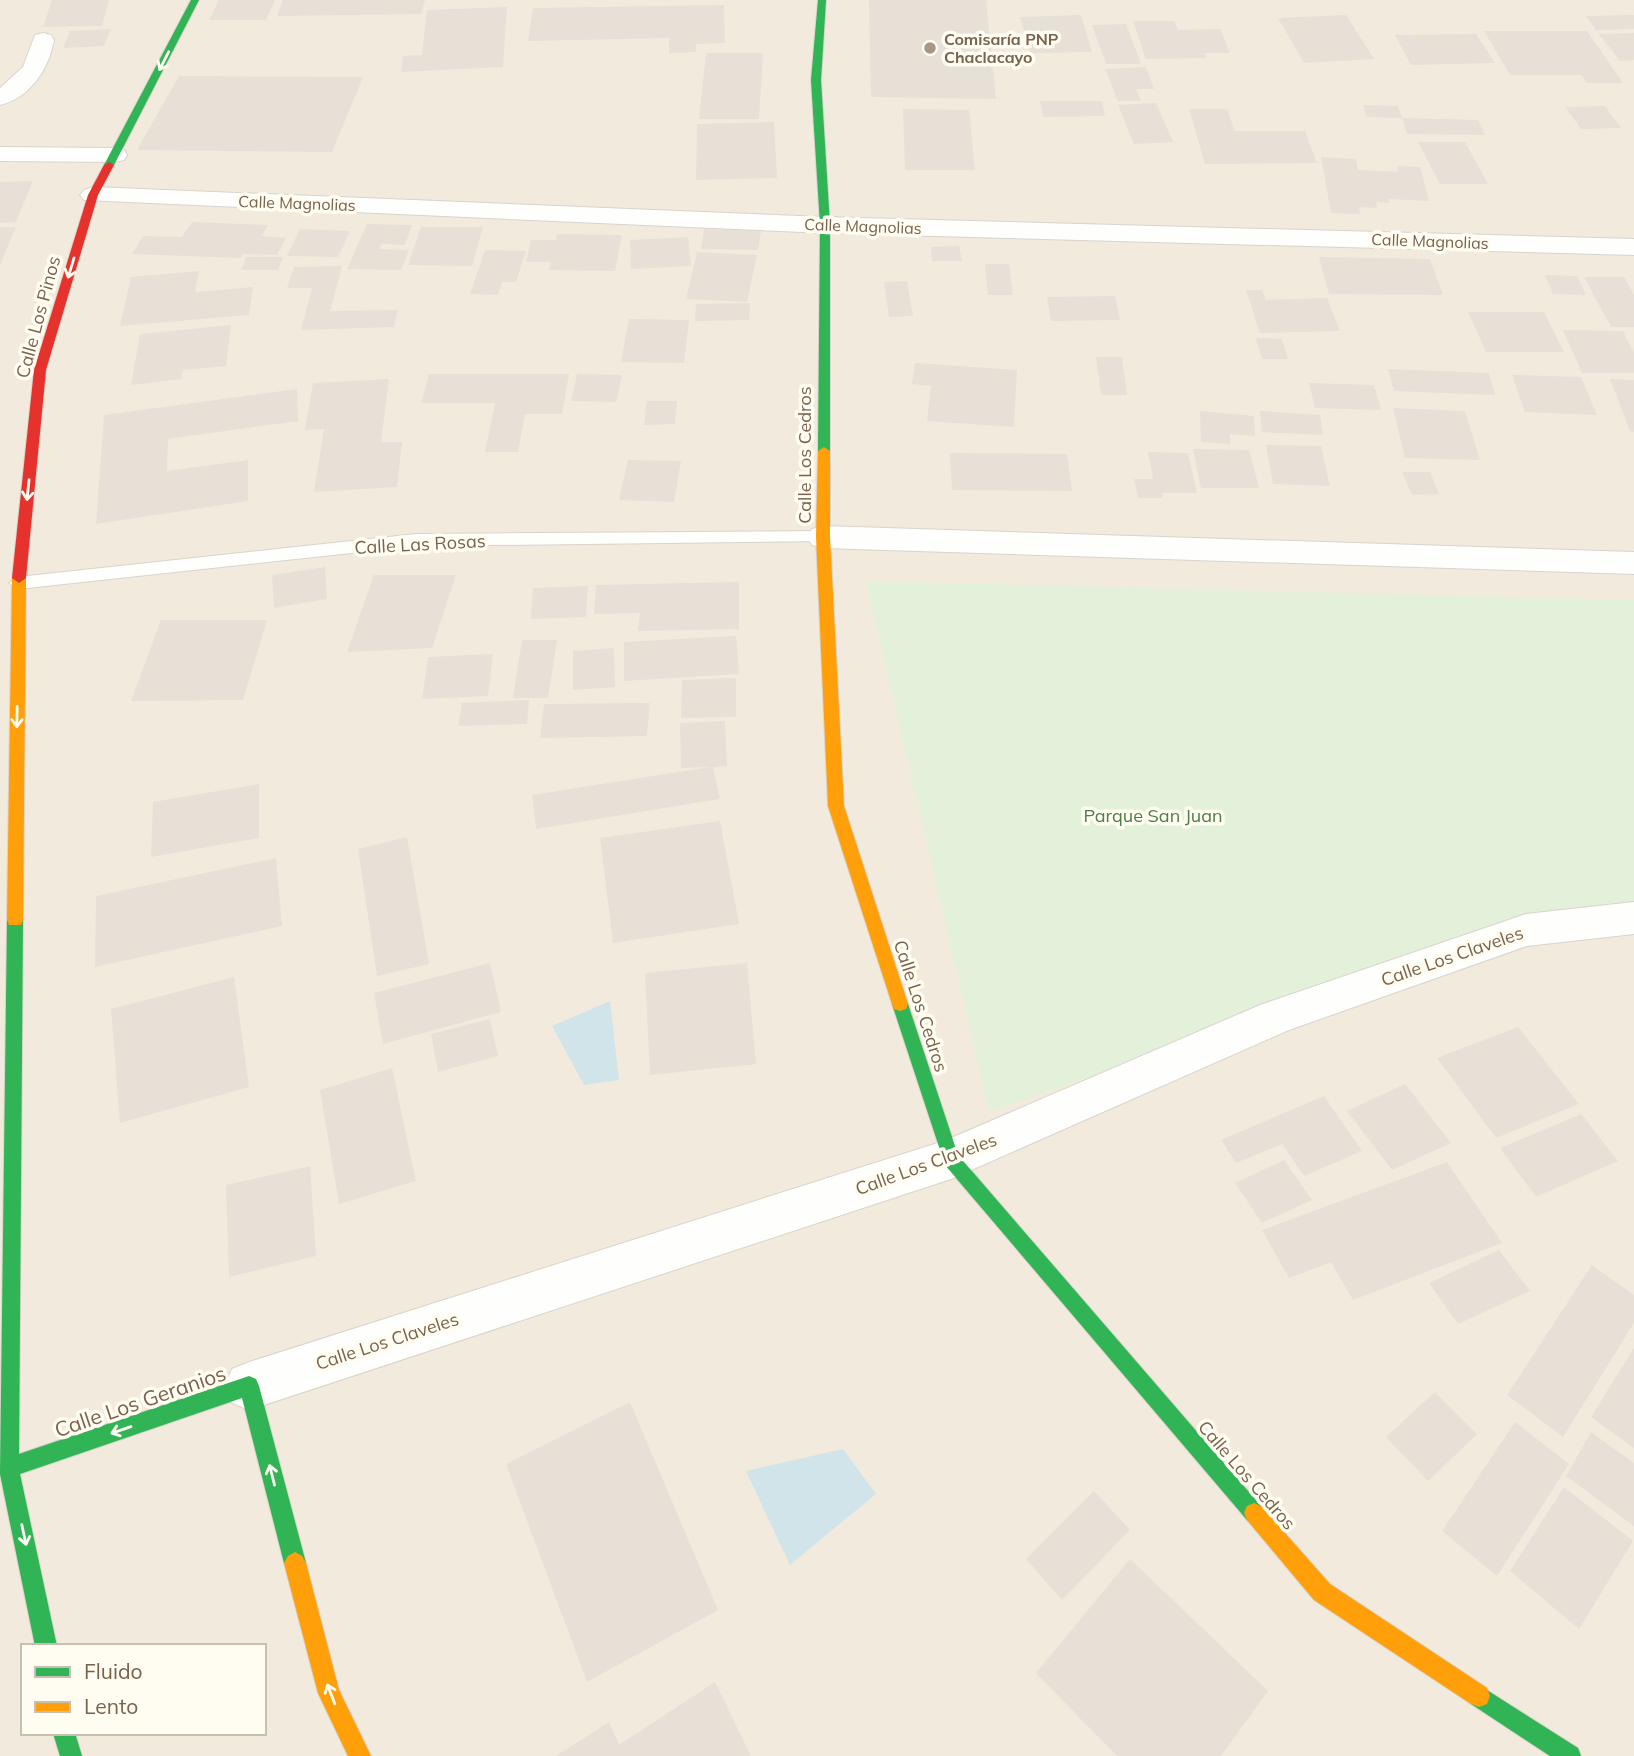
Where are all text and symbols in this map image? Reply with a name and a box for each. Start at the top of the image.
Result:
place label: Comisaría PNP Chaclacayo [944,29,1059,67]
marker: Comisaría PNP Chaclacayo [922,40,938,56]
one-way arrow [156,50,170,71]
street label: Calle Magnolias [238,191,356,215]
street label: Calle Magnolias [804,214,922,238]
street label: Calle Magnolias [1371,229,1489,253]
street label: Calle Los Pinos [11,253,65,380]
one-way arrow [64,256,76,278]
street label: Calle Los Cedros [793,386,816,524]
one-way arrow [21,478,34,501]
street label: Calle Las Rosas [354,529,486,559]
one-way arrow [10,705,24,728]
park label: Parque San Juan [1083,804,1223,827]
street label: Calle Los Claveles [1378,921,1526,991]
street label: Calle Los Cedros [889,937,953,1075]
street label: Calle Los Claveles [852,1128,1000,1200]
street label: Calle Los Claveles [313,1307,461,1375]
street label: Calle Los Geranios [51,1360,229,1442]
street label: Calle Los Cedros [1193,1416,1301,1534]
one-way arrow [110,1425,132,1437]
one-way arrow [265,1464,278,1487]
one-way arrow [17,1523,31,1546]
legend [21,1644,266,1735]
text: Fluido [84,1658,143,1684]
one-way arrow [323,1684,336,1706]
text: Lento [84,1693,138,1719]

